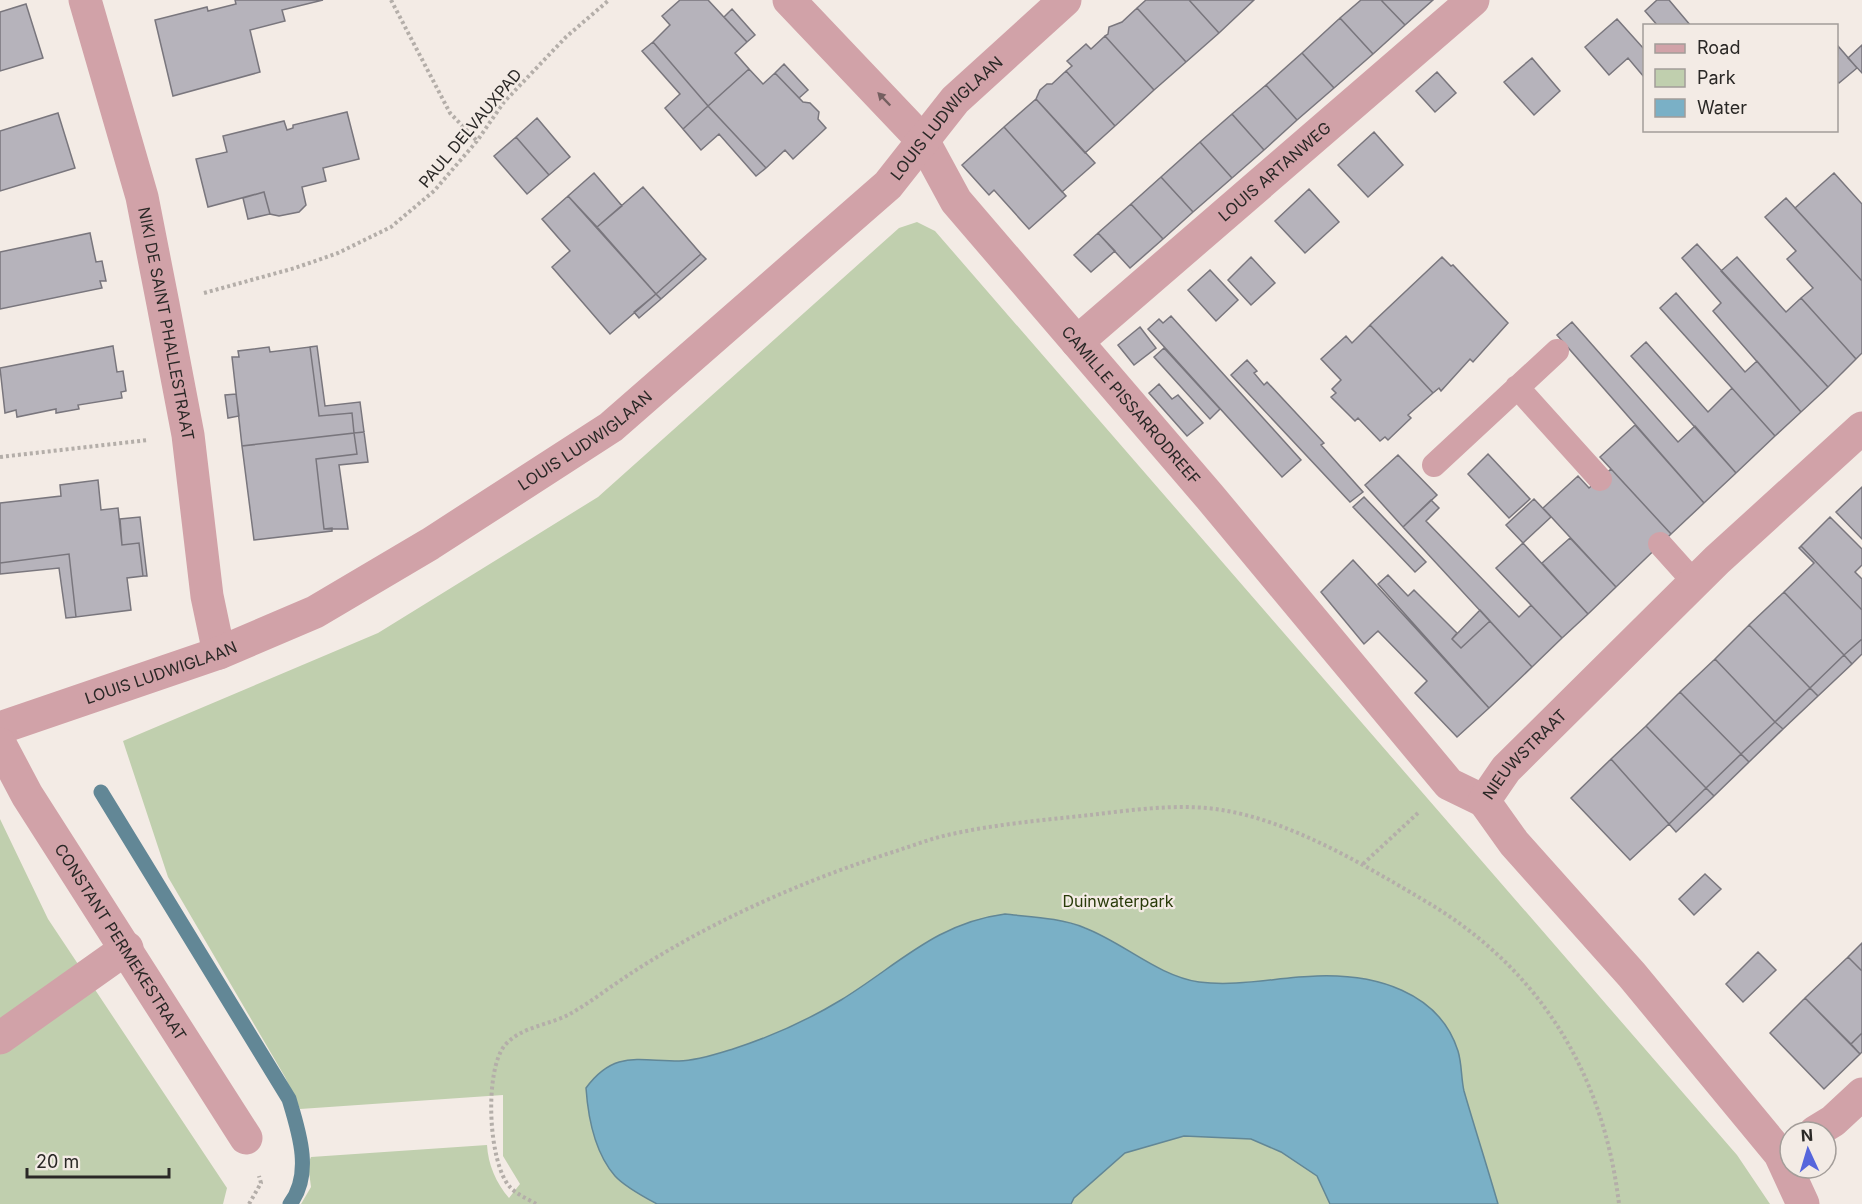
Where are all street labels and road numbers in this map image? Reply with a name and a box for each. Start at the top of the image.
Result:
street label: LOUIS LUDWIGLAAN [886,52,1007,184]
street label: PAUL DELVAUXPAD [414,64,526,192]
street label: LOUIS ARTANWEG [1214,117,1335,226]
street label: NIKI DE SAINT PHALLESTRAAT [134,205,199,442]
street label: CAMILLE PISSARRODREEF [1058,322,1205,489]
street label: LOUIS LUDWIGLAAN [514,386,656,494]
street label: LOUIS LUDWIGLAAN [82,637,240,708]
street label: NIEUWSTRAAT [1478,705,1571,803]
street label: CONSTANT PERMEKESTRAAT [50,840,191,1044]

